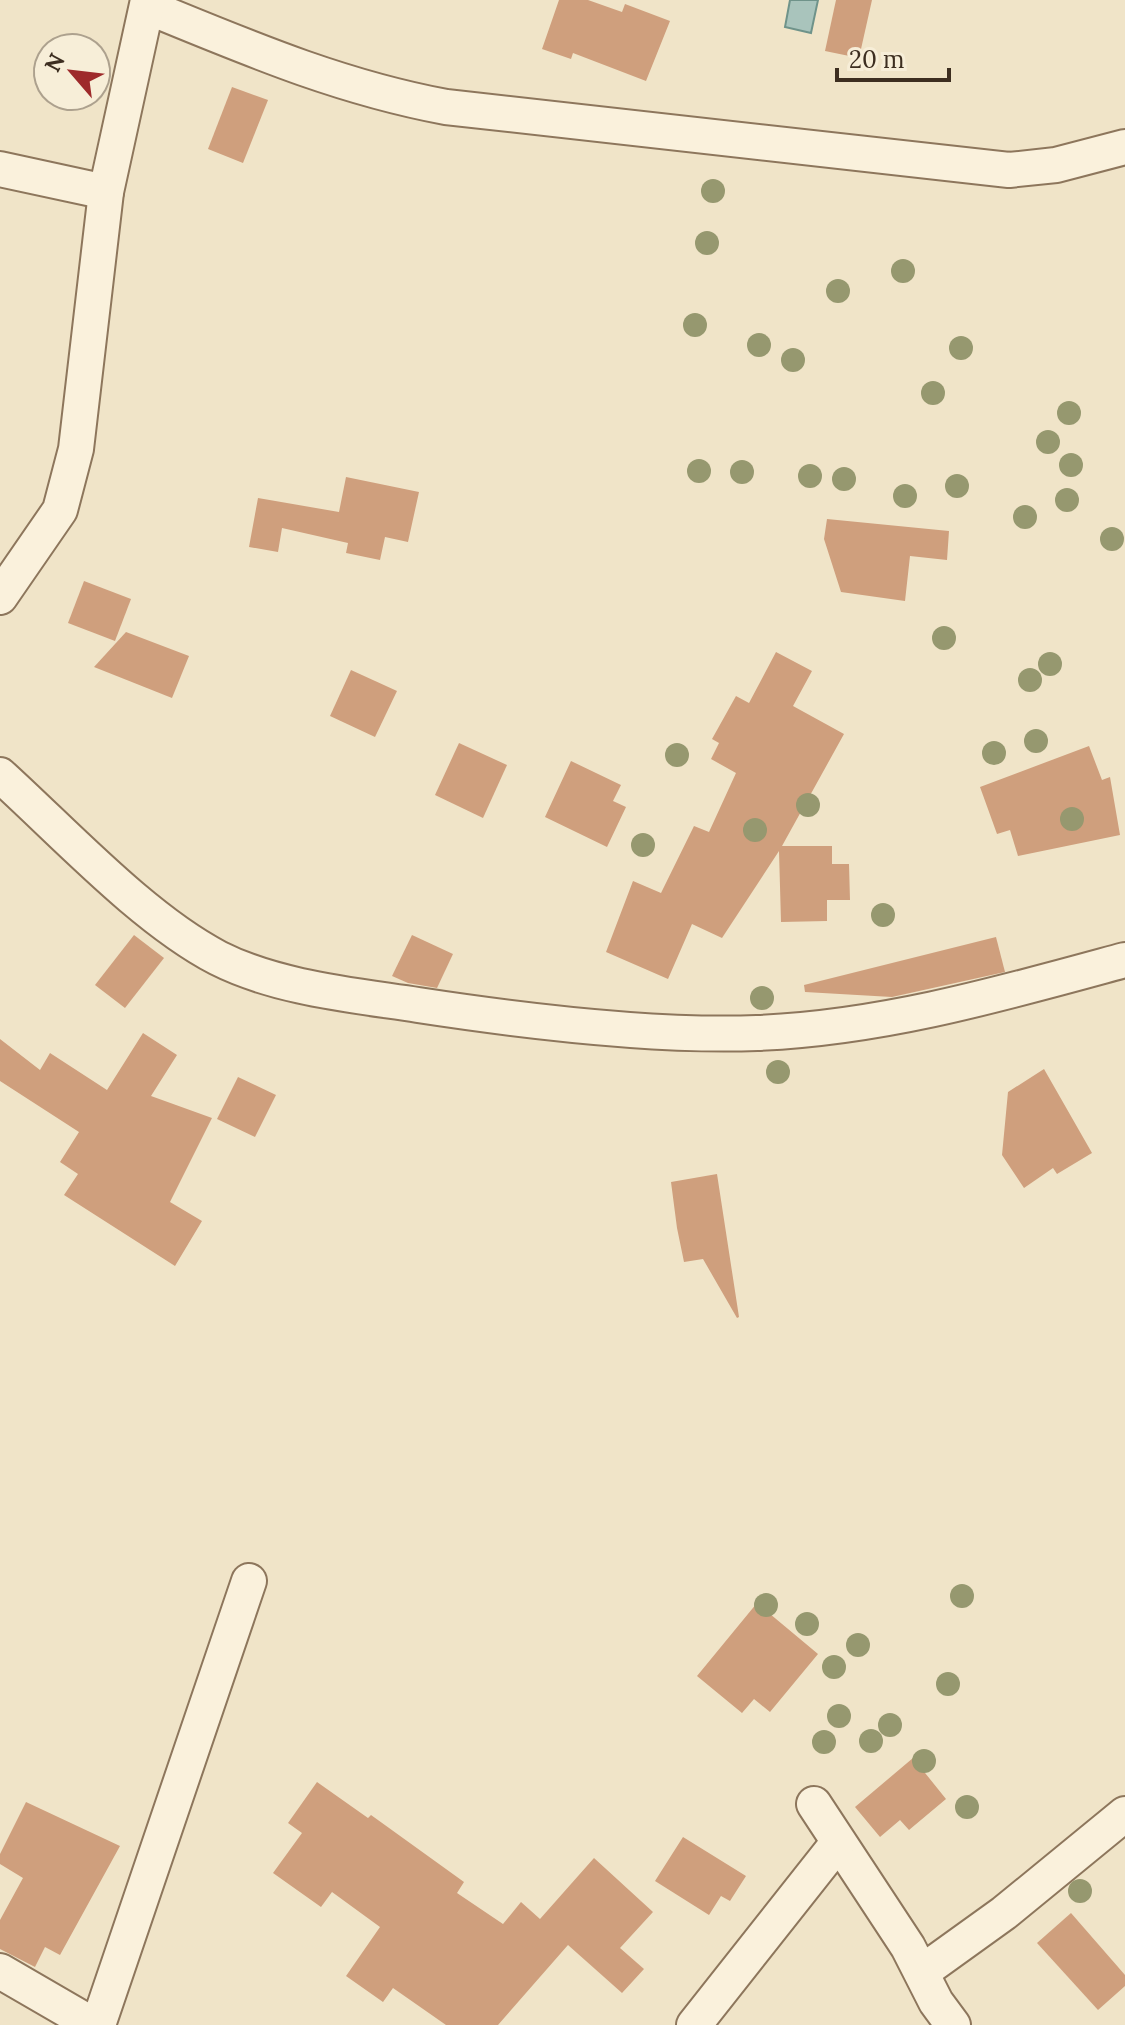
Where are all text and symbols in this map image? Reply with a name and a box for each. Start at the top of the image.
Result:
north arrow [32,32,112,112]
scale bar [837,32,949,82]
text: 20 m [849,44,905,75]
text: N [38,49,71,77]

